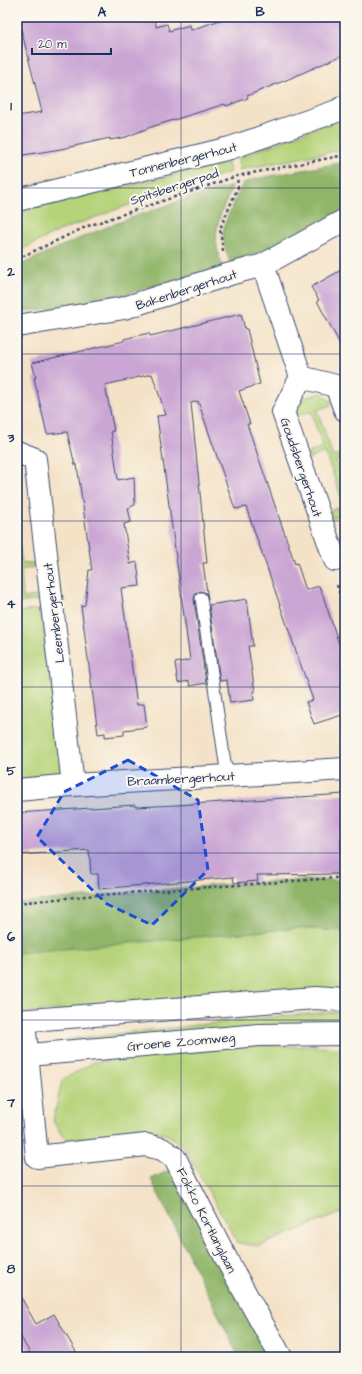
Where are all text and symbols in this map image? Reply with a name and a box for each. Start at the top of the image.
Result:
text: A [98,3,107,21]
text: B [255,3,265,21]
scale bar [32,30,111,56]
text: 20 m [38,36,67,53]
text: 1 [10,97,12,115]
street label: Tonnenbergerhout [128,138,240,183]
street label: Spitsbergerpad [128,164,222,211]
text: 2 [6,263,15,281]
street label: Bakenbergerhout [133,265,240,316]
street label: Goudsbergerhout [275,415,327,521]
text: 3 [7,429,15,447]
street label: Leembergerhout [39,561,70,664]
text: 4 [7,595,16,613]
text: 5 [6,762,16,780]
street label: Braambergerhout [127,767,236,792]
text: 6 [7,928,16,946]
street label: Groene Zoomweg [126,1028,236,1057]
text: 7 [6,1094,16,1112]
street label: Fokko Kortlanglaan [171,1165,241,1277]
text: 8 [7,1260,16,1278]

